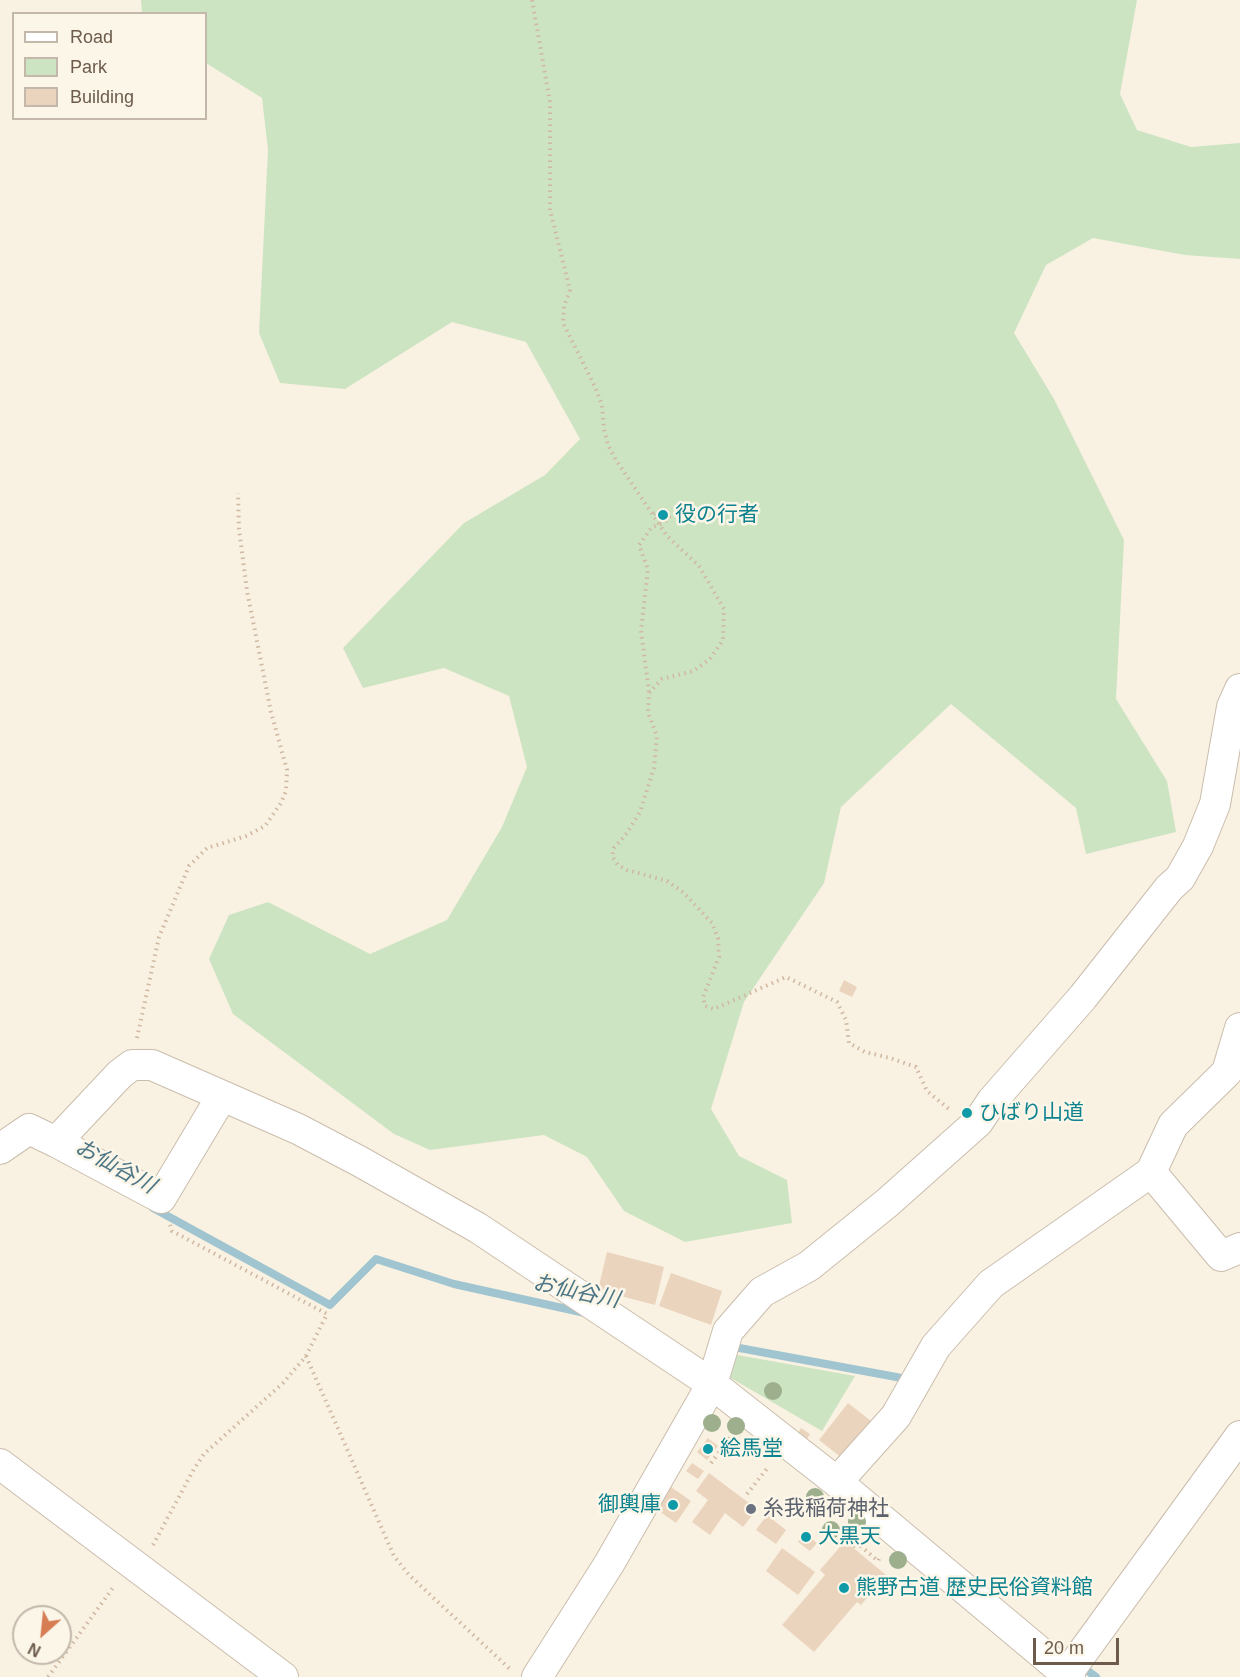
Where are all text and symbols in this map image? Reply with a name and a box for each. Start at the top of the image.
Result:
legend [12,12,207,120]
text: Road [70,27,113,47]
text: Park [70,57,107,77]
text: Building [70,87,134,107]
place label: 役の行者 [675,502,759,528]
marker: 役の行者 [656,508,670,522]
place label: ひばり山道 [979,1100,1084,1126]
marker: ひばり山道 [960,1106,974,1120]
water label: お仙谷川 [70,1134,160,1200]
water label: お仙谷川 [530,1270,622,1314]
place label: 絵馬堂 [720,1436,783,1462]
marker: 絵馬堂 [701,1442,715,1456]
place label: 御輿庫 [598,1492,661,1518]
place label: 糸我稲荷神社 [763,1496,889,1522]
marker: 御輿庫 [666,1498,680,1512]
marker: 糸我稲荷神社 [744,1502,758,1516]
place label: 大黒天 [818,1524,881,1550]
marker: 大黒天 [799,1530,813,1544]
place label: 熊野古道 歴史民俗資料館 [856,1575,1093,1601]
marker: 熊野古道 歴史民俗資料館 [837,1581,851,1595]
north arrow [12,1605,72,1665]
scale bar [1036,1626,1122,1664]
text: 20 m [1044,1638,1084,1658]
text: N [25,1640,44,1660]

